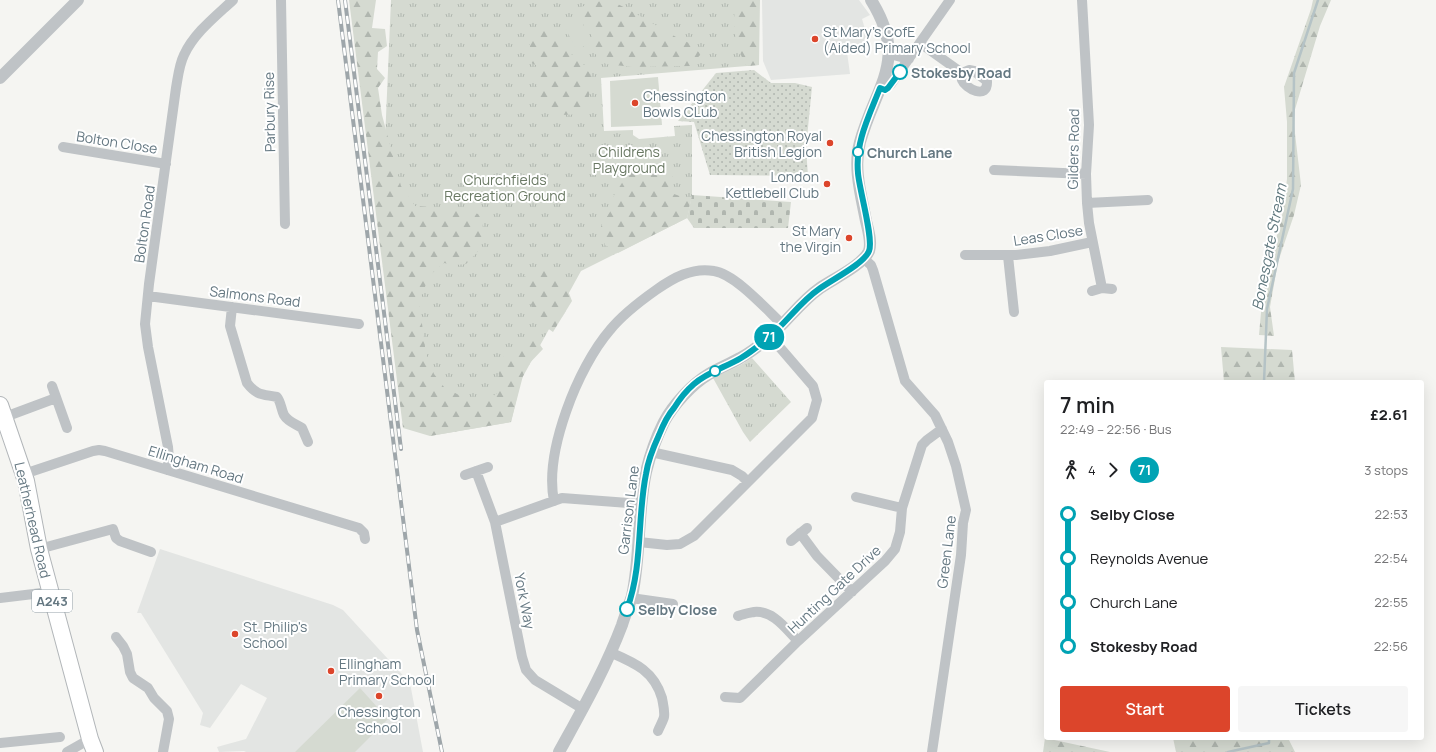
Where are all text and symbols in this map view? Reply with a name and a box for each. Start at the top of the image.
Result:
place label: St Mary's CofE (Aided) Primary School [823,22,971,57]
marker: St Mary's CofE (Aided) Primary School [810,34,820,44]
place label: Stokesby Road [911,63,1011,82]
marker: Stokesby Road [892,64,908,80]
street label: Parbury Rise [259,72,279,152]
place label: Chessington Bowls CLub [643,86,726,121]
marker: Chessington Bowls CLub [630,98,640,108]
street label: Gilders Road [1063,108,1083,190]
street label: Bolton Close [75,126,159,158]
place label: Chessington Royal British Legion [701,126,822,161]
marker: Chessington Royal British Legion [825,138,835,148]
park label: Childrens Playground [593,142,665,177]
place label: Church Lane [867,143,953,162]
marker: Church Lane [852,146,864,158]
place label: London Kettlebell Club [726,167,819,202]
park label: Churchfields Recreation Ground [444,170,566,205]
marker: London Kettlebell Club [822,179,832,189]
water label: Bonesgate Stream [1246,181,1292,312]
street label: Bolton Road [129,184,159,264]
street label: Leas Close [1012,220,1084,250]
place label: St Mary the Virgin [780,221,842,256]
marker: St Mary the Virgin [844,233,854,243]
street label: Salmons Road [208,281,302,311]
line badge: 71 [751,324,787,350]
text: 71 [762,327,776,346]
unlabelled marker [709,365,721,377]
text: 7 min [1060,390,1115,420]
text: £2.61 [1370,404,1408,425]
text: 22:49 – 22:56 · Bus [1060,420,1171,438]
street label: Ellingham Road [146,441,246,487]
icon: walk [1060,459,1082,481]
icon: forward [1102,459,1124,481]
street label: Leatherhead Road [10,460,56,580]
text: 71 [1138,460,1151,479]
text: 4 [1088,461,1096,479]
text: 3 stops [1364,461,1408,479]
street label: Garrison Lane [613,465,643,555]
text: Selby Close [1090,504,1175,525]
text: 22:53 [1375,505,1408,523]
street label: Green Lane [932,514,960,590]
street label: Hunting Gate Drive [783,541,885,637]
text: Reynolds Avenue [1090,548,1208,569]
text: 22:54 [1374,549,1408,567]
street label: York Way [510,571,540,631]
road number: A243 [32,590,72,612]
text: Church Lane [1090,592,1178,613]
text: 22:55 [1374,593,1408,611]
place label: Selby Close [638,600,717,619]
marker: Selby Close [619,601,635,617]
place label: St. Philip's School [243,617,307,652]
marker: St. Philip's School [230,629,240,639]
text: Stokesby Road [1090,636,1197,657]
text: 22:56 [1374,637,1408,655]
place label: Ellingham Primary School [339,654,435,689]
marker: Ellingham Primary School [326,666,336,676]
button: Start [1060,686,1230,732]
button: Tickets [1238,686,1408,732]
marker: Chessington School [374,691,384,701]
place label: Chessington School [337,702,421,737]

